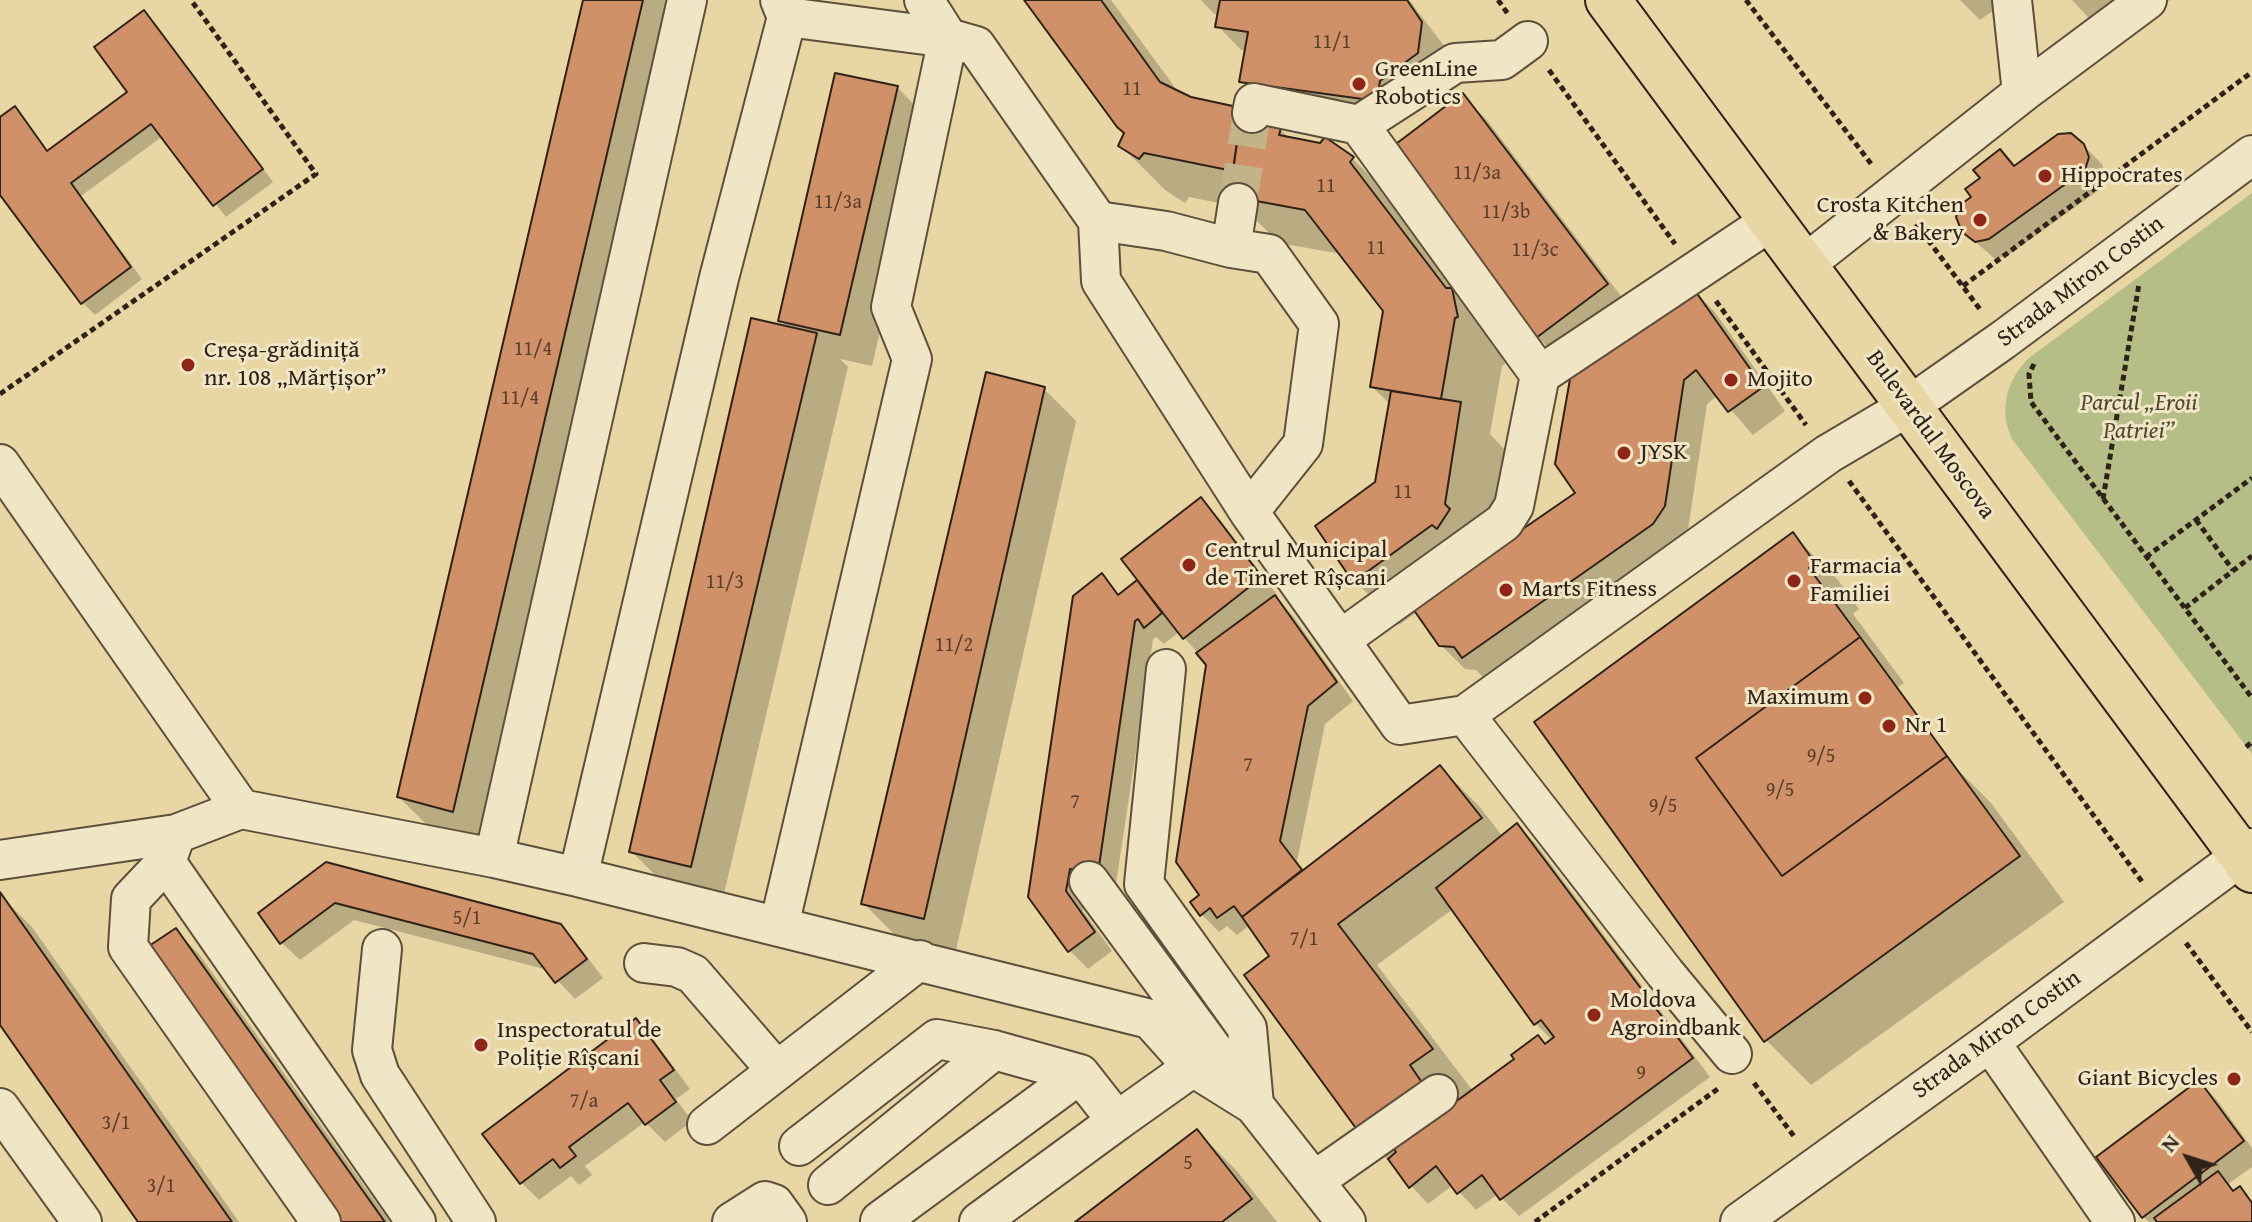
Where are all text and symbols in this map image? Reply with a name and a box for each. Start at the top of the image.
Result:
house number: 11/1 [1313,31,1351,55]
place label: GreenLine Robotics [1375,56,1478,112]
marker: GreenLine Robotics [1350,75,1368,93]
house number: 11 [1122,78,1142,102]
house number: 11/3a [1453,162,1501,186]
place label: Hippocrates [2061,162,2183,190]
marker: Hippocrates [2036,167,2054,185]
house number: 11 [1316,175,1336,199]
house number: 11/3a [814,191,862,215]
place label: Crosta Kitchen & Bakery [1817,192,1964,248]
house number: 11/3b [1482,201,1530,225]
street label: Strada Miron Costin [1992,210,2170,354]
marker: Crosta Kitchen & Bakery [1971,211,1989,229]
house number: 11 [1366,237,1386,261]
house number: 11/3c [1511,239,1559,263]
place label: Creșa-grădiniță nr. 108 „Mărțișor” [204,337,387,393]
house number: 11/4 [514,338,552,362]
street label: Bulevardul Moscova [1859,345,2001,525]
marker: Creșa-grădiniță nr. 108 „Mărțișor” [179,356,197,374]
place label: Mojito [1747,366,1813,394]
marker: Mojito [1722,371,1740,389]
house number: 11/4 [501,387,539,411]
park label: Parcul „Eroii Patriei” [2081,390,2197,446]
place label: JYSK [1640,439,1687,467]
marker: JYSK [1615,444,1633,462]
house number: 11 [1393,481,1413,505]
place label: Centrul Municipal de Tineret Rîșcani [1205,537,1387,593]
place label: Farmacia Familiei [1810,553,1902,609]
marker: Centrul Municipal de Tineret Rîșcani [1180,556,1198,574]
house number: 11/3 [706,571,744,595]
marker: Farmacia Familiei [1785,572,1803,590]
place label: Marts Fitness [1522,576,1657,604]
marker: Marts Fitness [1497,581,1515,599]
house number: 11/2 [935,634,973,658]
place label: Maximum [1747,684,1849,712]
marker: Maximum [1856,689,1874,707]
place label: Nr 1 [1905,712,1947,740]
marker: Nr 1 [1880,717,1898,735]
house number: 9/5 [1807,745,1835,769]
house number: 7 [1243,754,1253,778]
house number: 9/5 [1766,779,1794,803]
house number: 7 [1070,791,1080,815]
house number: 9/5 [1649,795,1677,819]
house number: 5/1 [453,907,481,931]
house number: 7/1 [1290,928,1318,952]
street label: Strada Miron Costin [1907,964,2087,1106]
place label: Moldova Agroindbank [1610,987,1741,1043]
marker: Moldova Agroindbank [1585,1006,1603,1024]
place label: Inspectoratul de Poliție Rîșcani [497,1017,662,1073]
marker: Inspectoratul de Poliție Rîșcani [472,1036,490,1054]
house number: 9 [1636,1062,1646,1086]
place label: Giant Bicycles [2078,1065,2218,1093]
marker: Giant Bicycles [2225,1070,2243,1088]
house number: 7/a [570,1090,598,1114]
house number: 3/1 [102,1112,130,1136]
north arrow [2148,1118,2228,1198]
text: N [2152,1127,2186,1159]
house number: 5 [1183,1152,1193,1176]
house number: 3/1 [147,1175,175,1199]

